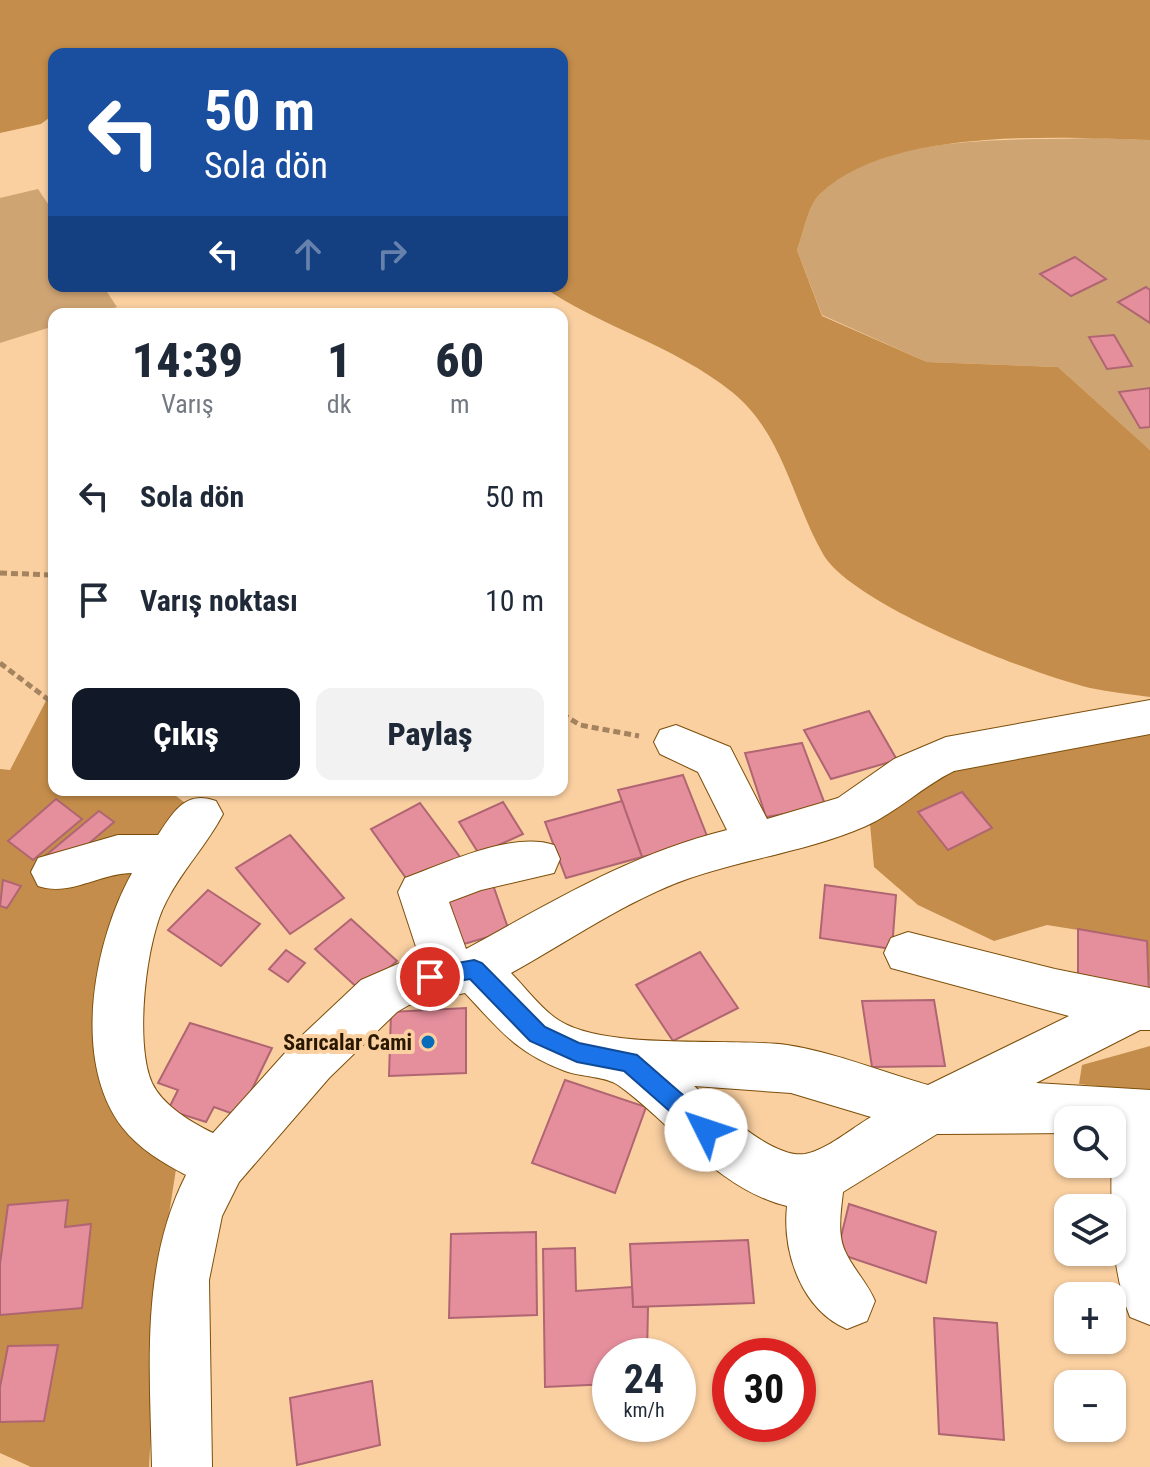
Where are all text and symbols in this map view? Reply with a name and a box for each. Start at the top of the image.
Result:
text: 50 m [204,78,315,144]
icon: left [72,80,176,184]
text: Sola dön [204,145,328,187]
icon: left [202,232,246,276]
icon: ahead [286,232,330,276]
icon: right [370,232,414,276]
text: 14:39 [132,332,243,389]
text: 1 [327,332,351,389]
text: 60 [435,332,484,389]
text: Varış [161,389,214,419]
text: dk [327,389,351,419]
text: m [450,389,470,419]
icon: left [72,474,116,518]
text: Sola dön [140,479,244,514]
text: 50 m [485,479,544,514]
icon: arrive [72,578,116,622]
text: Varış noktası [140,583,298,618]
text: 10 m [485,583,544,618]
button: Çıkış [72,688,300,780]
button: Paylaş [316,688,544,780]
pin [396,943,464,1011]
icon: arrive [408,955,452,999]
place label: Sarıcalar Cami [283,1030,412,1055]
marker: Sarıcalar Cami [419,1033,437,1051]
position arrow [664,1088,748,1172]
map controls [1054,1106,1126,1442]
button: search [1054,1106,1126,1178]
button: layers [1054,1194,1126,1266]
button: + [1054,1282,1126,1354]
speed limit sign: 30 [712,1338,816,1442]
text: 24 [624,1356,664,1403]
button: − [1054,1370,1126,1442]
text: km/h [623,1398,665,1422]

